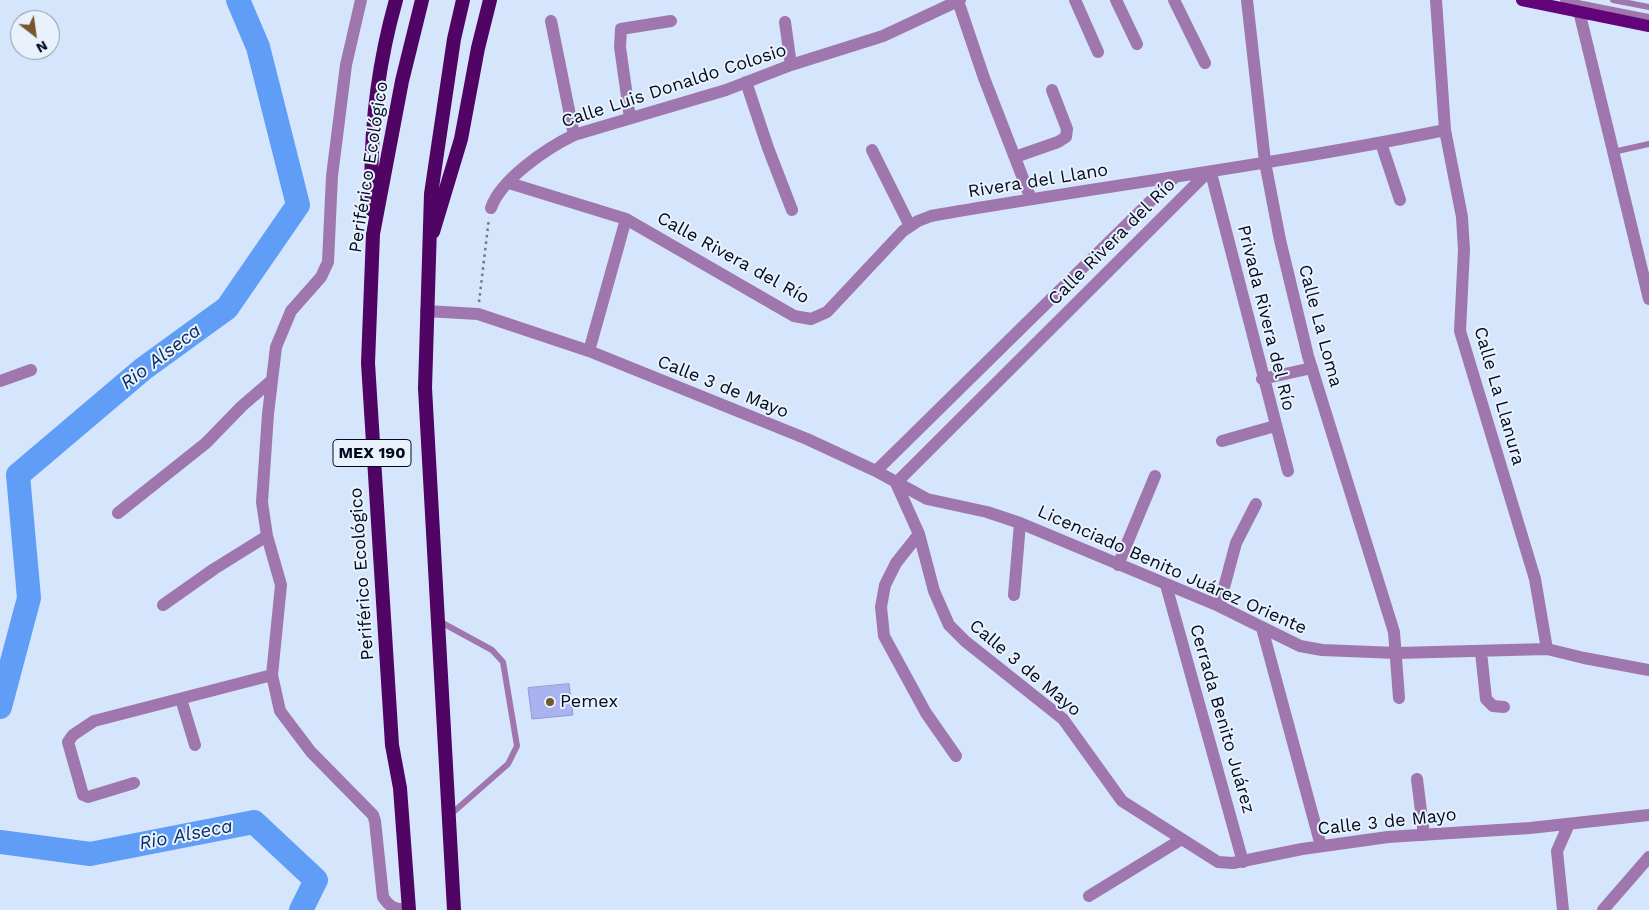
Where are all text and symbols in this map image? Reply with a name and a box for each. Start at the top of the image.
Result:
north arrow [10,10,60,60]
text: N [34,38,50,57]
street label: Calle Luis Donaldo Colosio [559,39,789,133]
street label: Periférico Ecológico [345,80,393,254]
street label: Rivera del Llano [966,159,1110,203]
street label: Calle Rivera del Río [1044,174,1180,310]
street label: Calle Rivera del Río [653,207,813,309]
street label: Privada Rivera del Río [1232,223,1300,413]
street label: Calle La Loma [1293,262,1347,390]
water label: Rio Alseca [116,319,206,395]
street label: Calle La Llanura [1469,324,1529,468]
street label: Calle 3 de Mayo [654,351,792,423]
road number: MEX 190 [333,439,411,466]
street label: Periférico Ecológico [345,487,379,661]
street label: Licenciado Benito Juárez Oriente [1034,501,1310,639]
street label: Calle 3 de Mayo [965,615,1085,721]
street label: Cerrada Benito Juárez [1185,622,1259,816]
place label: Pemex [560,691,618,713]
marker: Pemex [544,696,556,708]
street label: Calle 3 de Mayo [1316,804,1458,840]
water label: Rio Alseca [137,815,235,855]

